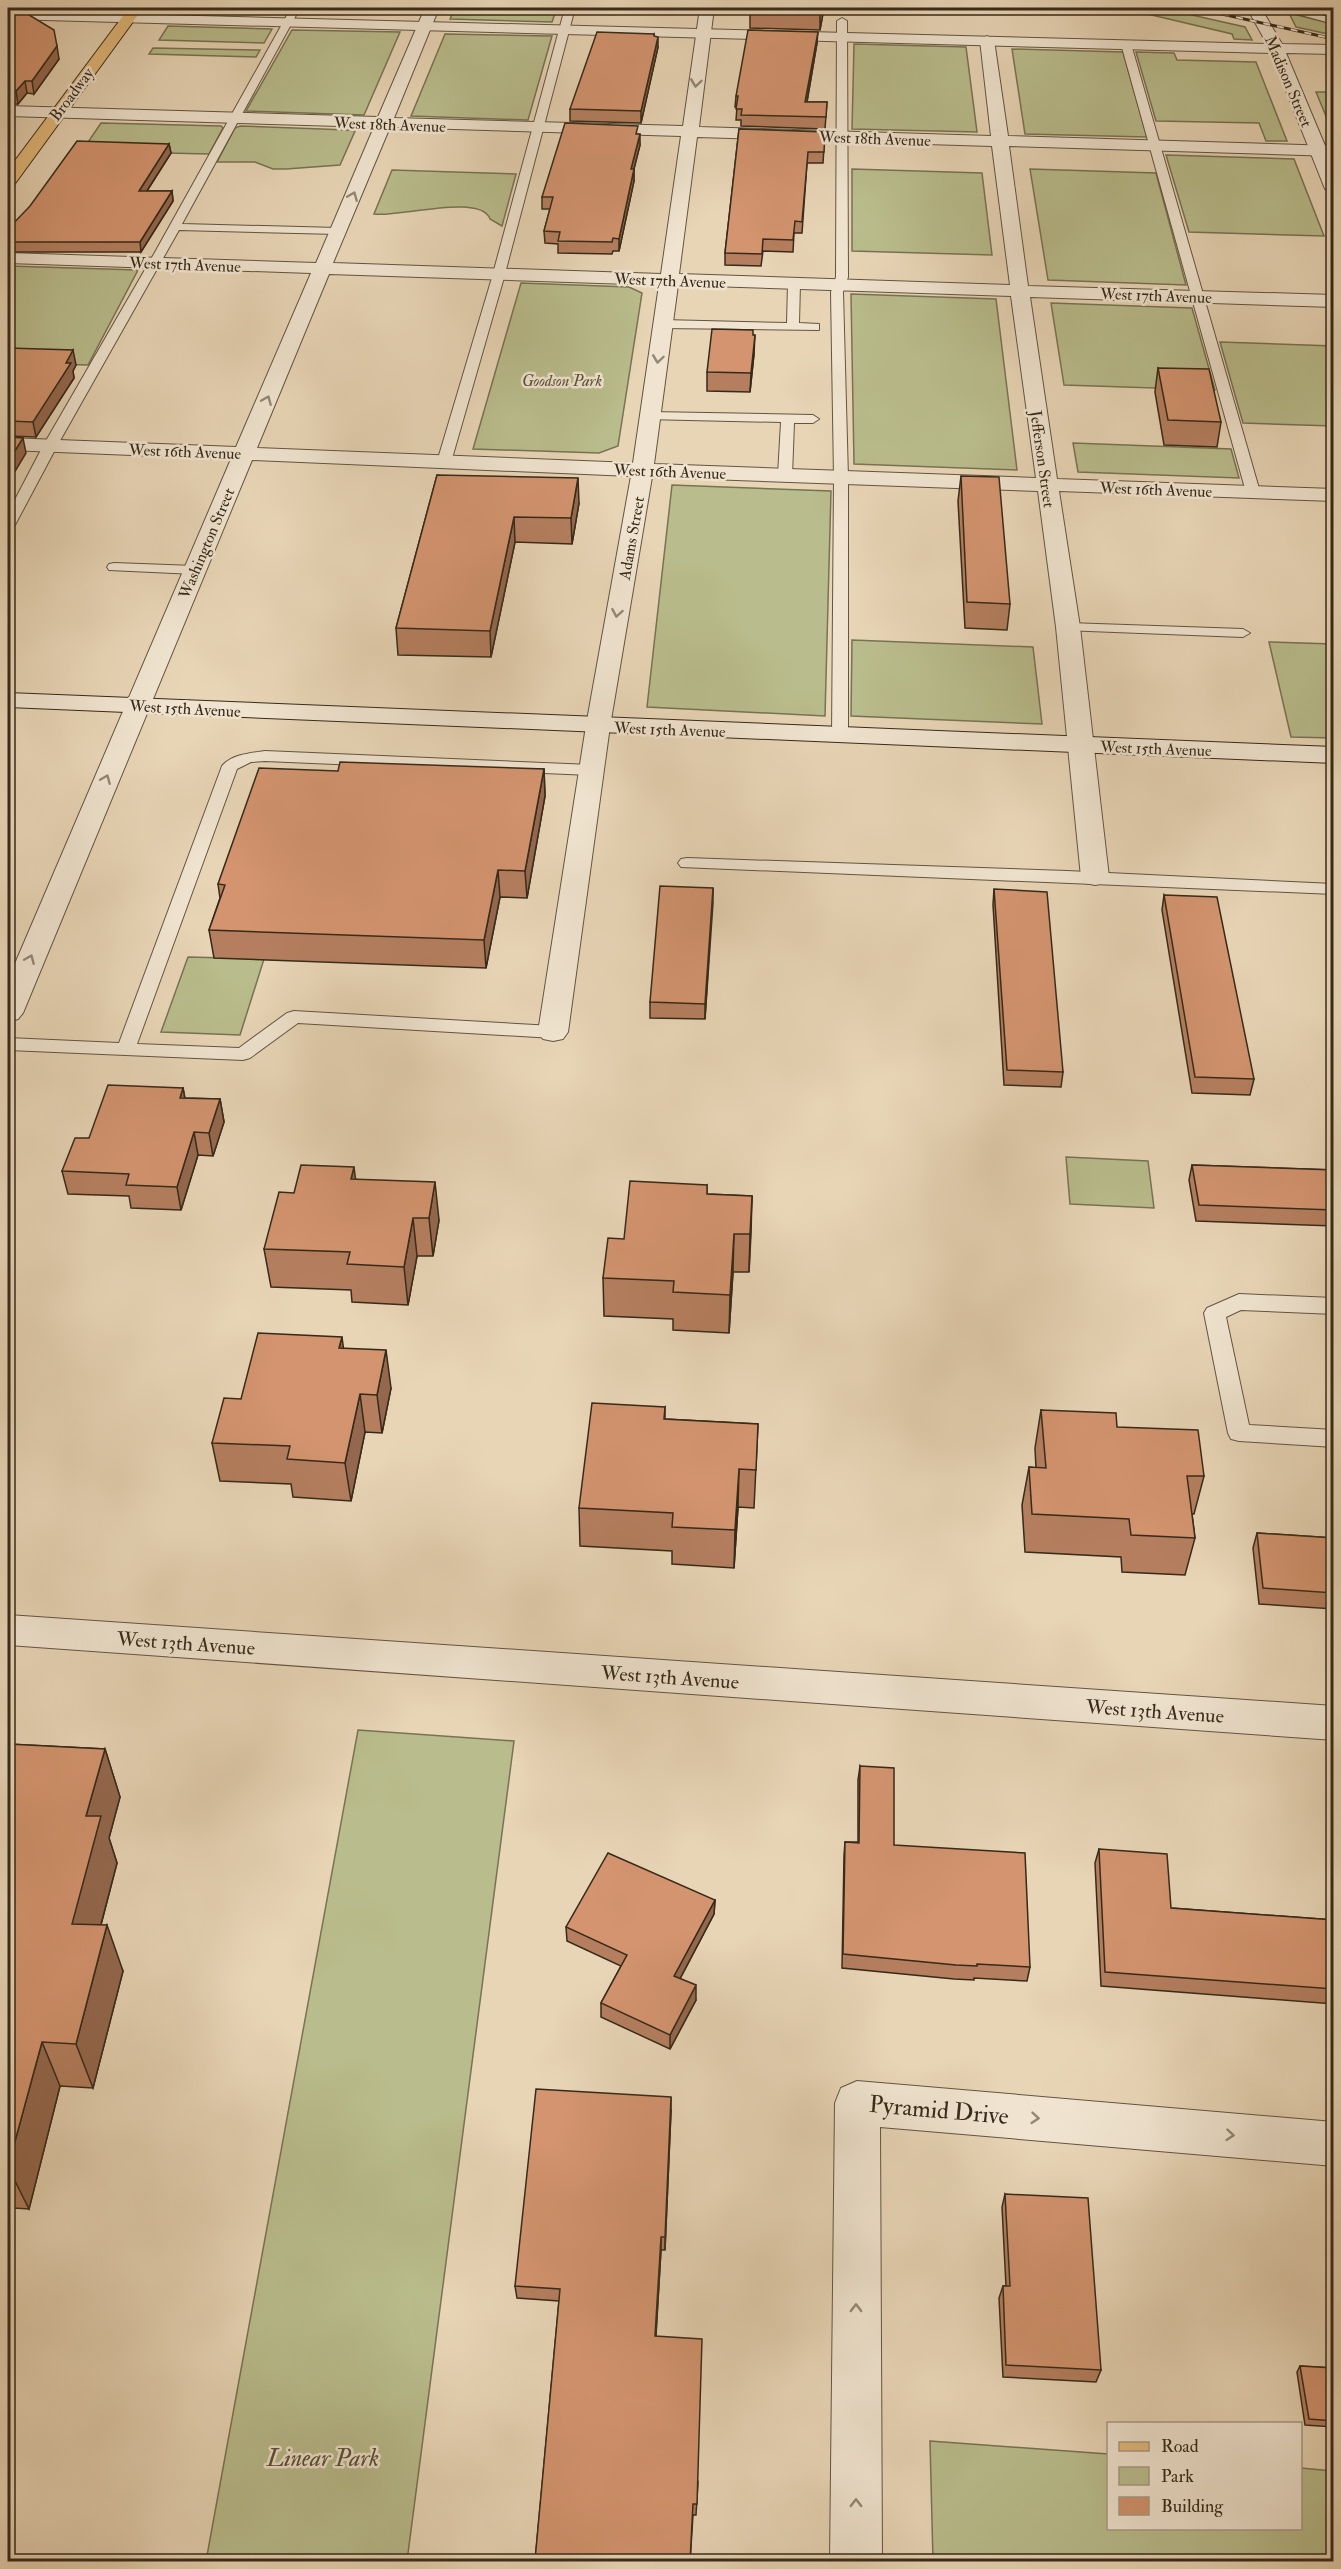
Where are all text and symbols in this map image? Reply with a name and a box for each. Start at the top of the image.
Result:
street label: Madison Street [1260,33,1316,130]
street label: Broadway [45,63,99,125]
one-way arrow [691,79,703,88]
street label: West 18th Avenue [333,113,447,137]
street label: West 18th Avenue [818,127,932,151]
one-way arrow [346,191,358,202]
street label: West 17th Avenue [128,253,242,277]
street label: West 17th Avenue [613,269,727,293]
street label: West 17th Avenue [1099,284,1213,308]
one-way arrow [653,354,665,363]
park label: Goodson Park [522,371,603,391]
one-way arrow [260,395,272,406]
street label: Jefferson Street [1024,408,1059,509]
street label: West 16th Avenue [127,440,242,464]
street label: West 16th Avenue [612,460,727,484]
street label: West 16th Avenue [1098,478,1213,502]
street label: Washington Street [174,485,239,603]
street label: Adams Street [615,495,649,582]
one-way arrow [612,609,624,618]
street label: West 15th Avenue [128,696,241,722]
street label: West 15th Avenue [613,718,726,742]
street label: West 15th Avenue [1099,737,1212,761]
one-way arrow [99,775,111,786]
one-way arrow [23,954,35,965]
street label: West 13th Avenue [115,1626,256,1661]
street label: West 13th Avenue [599,1660,740,1695]
street label: West 13th Avenue [1084,1694,1225,1729]
street label: Pyramid Drive [868,2089,1010,2132]
one-way arrow [1031,2111,1040,2124]
one-way arrow [1225,2128,1234,2141]
one-way arrow [850,2304,862,2313]
legend [1107,2422,1302,2530]
text: Road [1161,2435,1199,2458]
park label: Linear Park [266,2443,379,2474]
text: Park [1161,2465,1194,2488]
text: Building [1161,2495,1224,2518]
one-way arrow [850,2499,862,2508]

